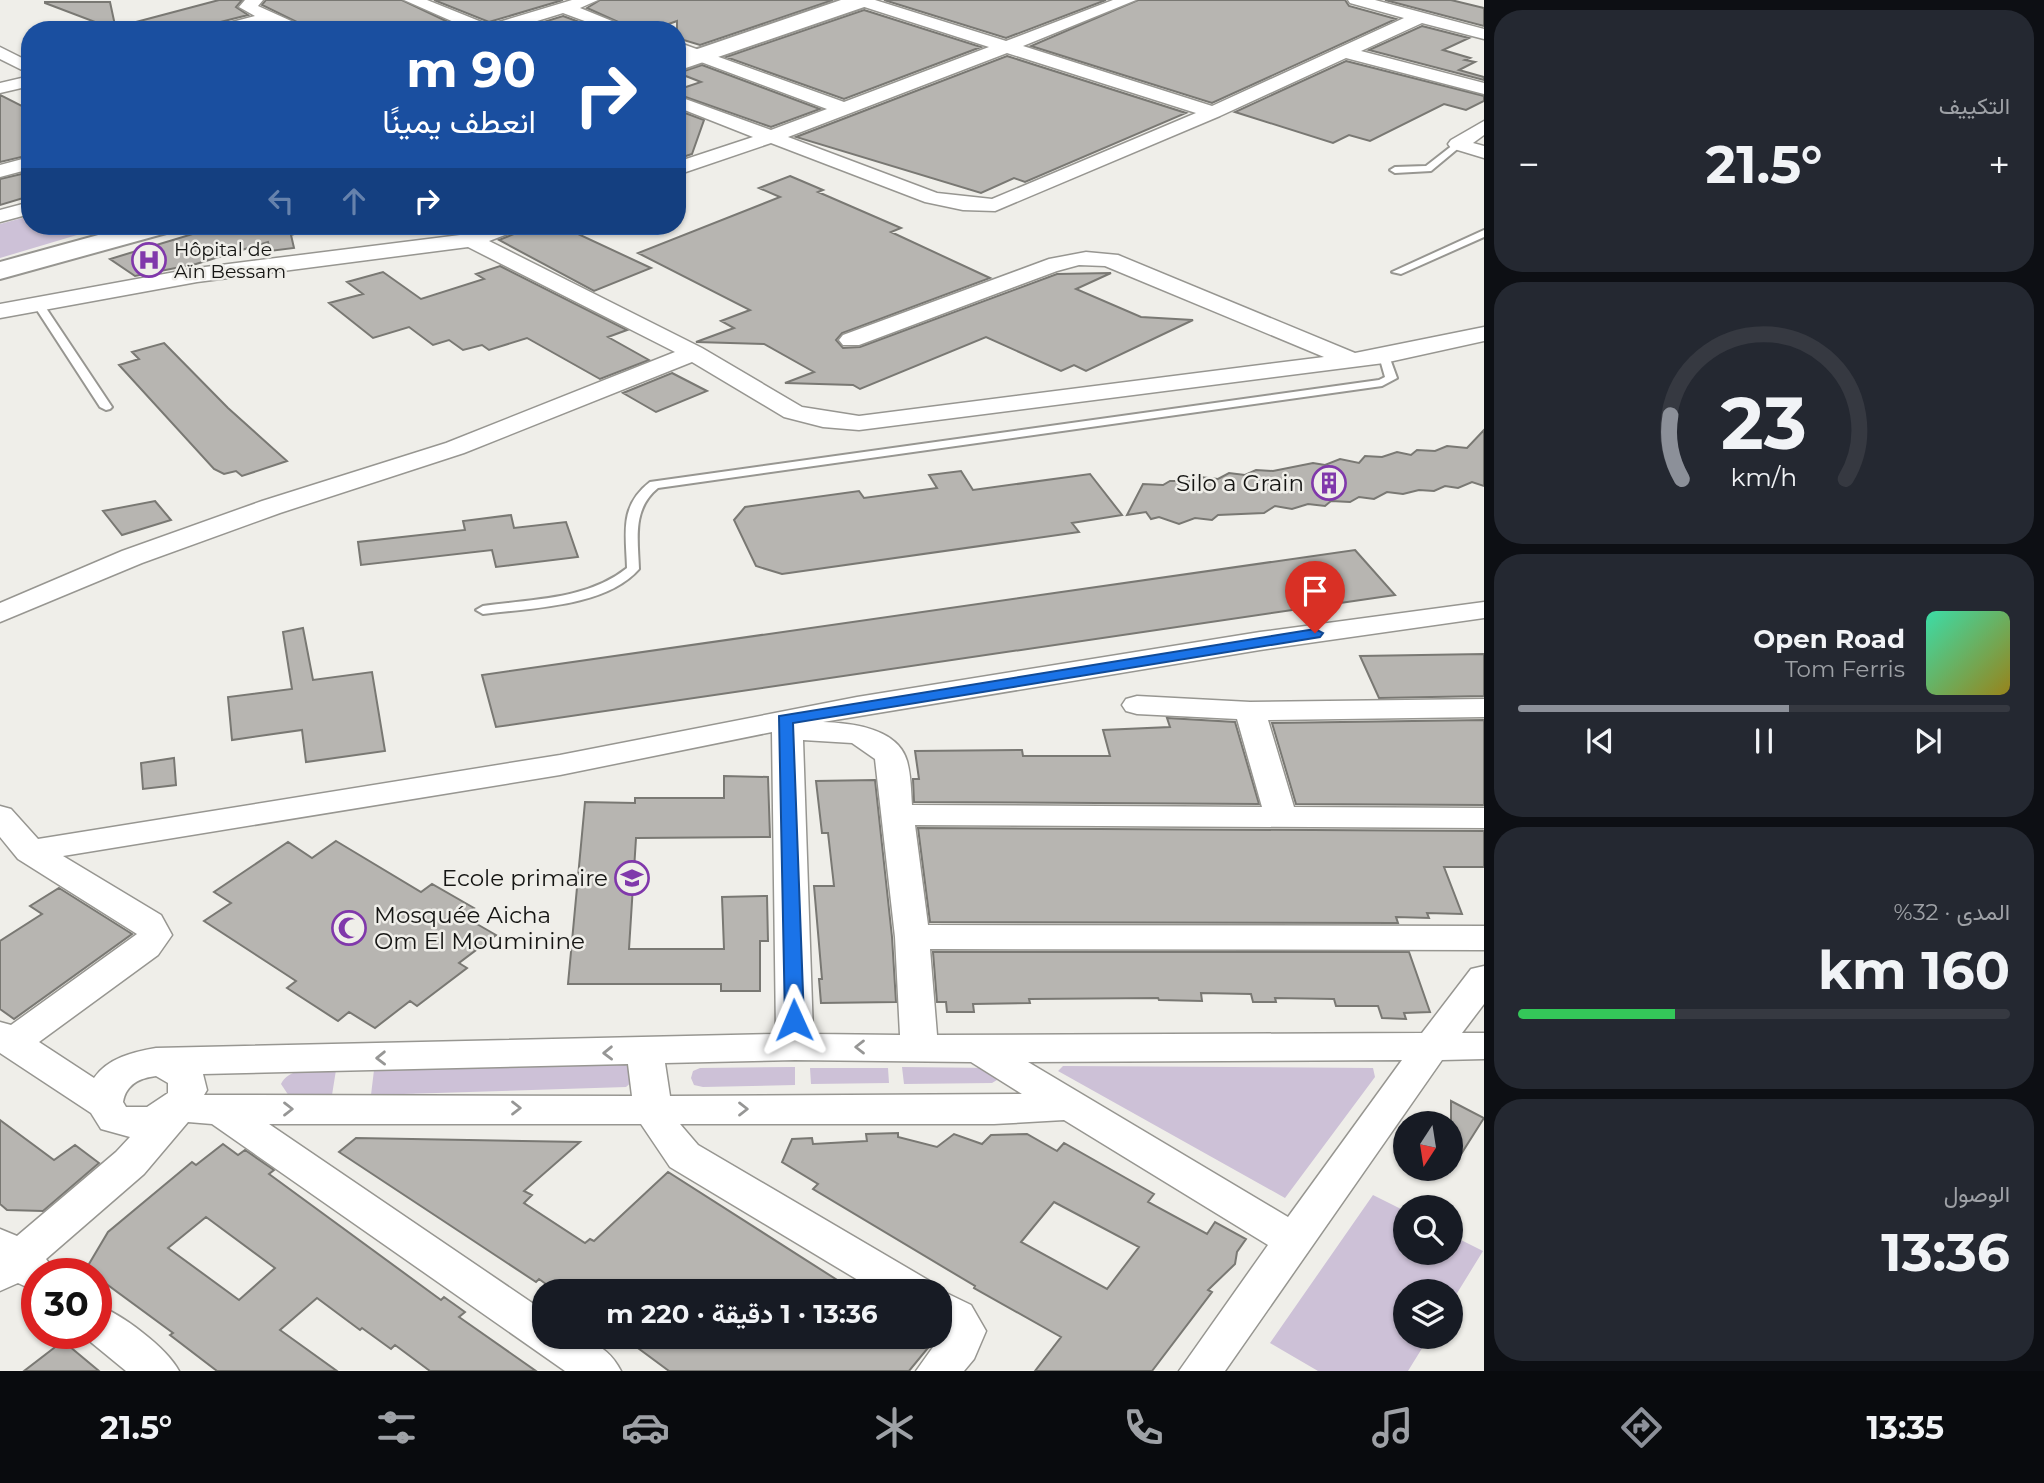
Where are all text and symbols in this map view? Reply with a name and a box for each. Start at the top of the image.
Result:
text: 90 m [406,40,536,99]
icon: right [560,49,651,140]
text: التكييف [1939,92,2010,120]
text: انعطف يمينًا [382,102,536,141]
text: 21.5° [1705,133,1823,196]
text: − [1518,141,1540,188]
text: + [1988,141,2010,188]
icon: left [262,182,300,220]
icon: ahead [335,182,373,220]
icon: right [408,182,446,220]
place label: Hôpital de Aïn Bessam [174,238,286,283]
hospital icon: Hôpital de Aïn Bessam [130,241,168,279]
text: 23 [1721,380,1807,468]
text: km/h [1731,462,1797,492]
building icon: Silo a Grain [1310,464,1348,502]
place label: Silo a Grain [1176,469,1304,497]
pin [1285,561,1345,633]
icon: arrive [1296,572,1334,610]
text: Open Road [1753,623,1905,655]
text: Tom Ferris [1785,655,1905,683]
icon: previous [1581,722,1619,760]
icon: pause [1745,722,1783,760]
icon: next [1909,722,1947,760]
school or university icon: Ecole primaire [613,859,651,897]
place label: Ecole primaire [442,864,608,892]
text: المدى · 32% [1894,898,2010,926]
place label: Mosquée Aicha Om El Mouminine [374,901,585,955]
mosque icon: Mosquée Aicha Om El Mouminine [330,909,368,947]
text: 160 km [1818,939,2010,1002]
position arrow [757,983,831,1057]
one-way arrow [854,1039,865,1055]
one-way arrow [602,1045,613,1061]
one-way arrow [375,1051,386,1066]
one-way arrow [283,1101,294,1117]
one-way arrow [510,1101,521,1116]
one-way arrow [738,1101,749,1116]
north arrow [1393,1111,1463,1181]
map controls [1393,1111,1463,1349]
text: الوصول [1944,1180,2010,1208]
button: search [1393,1195,1463,1265]
text: 13:36 [1881,1221,2010,1284]
speed limit sign: 30 [21,1258,112,1349]
button: layers [1393,1279,1463,1349]
text: 13:36 · 1 دقيقة · 220 m [606,1298,878,1330]
icon: filters [372,1403,421,1452]
icon: car [621,1403,670,1452]
icon: climate [870,1403,919,1452]
icon: phone [1119,1403,1168,1452]
icon: music [1368,1403,1417,1452]
icon: directions [1617,1403,1666,1452]
text: 21.5° [100,1408,172,1447]
text: 13:35 [1866,1408,1944,1447]

